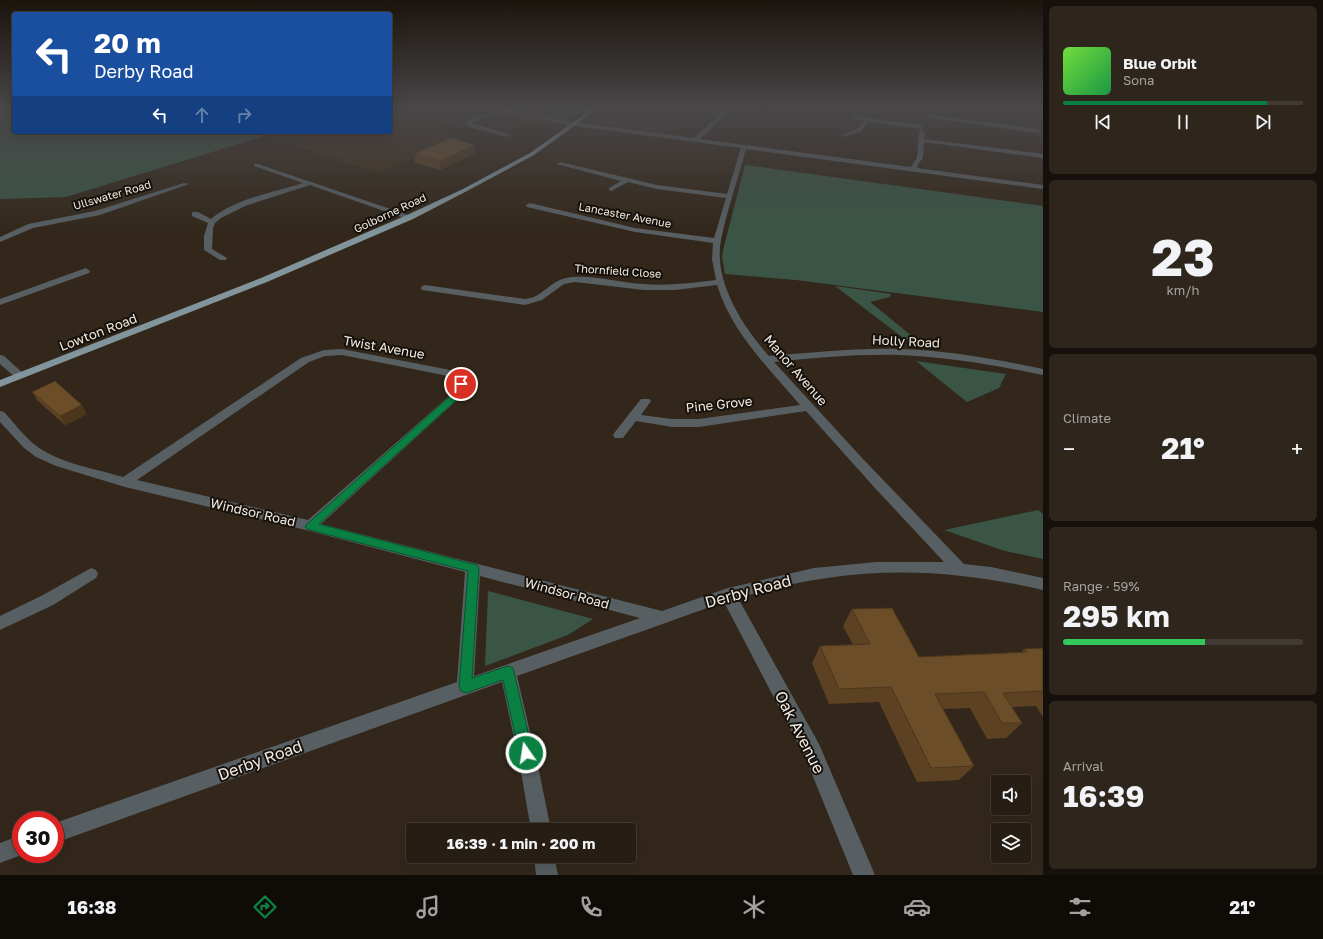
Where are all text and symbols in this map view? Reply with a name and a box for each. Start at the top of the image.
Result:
text: 20 m [94,26,161,59]
icon: left [28,28,80,80]
text: Blue Orbit [1123,54,1197,72]
text: Derby Road [94,60,193,82]
text: Sona [1123,72,1154,88]
icon: left [149,104,171,126]
icon: ahead [191,104,213,126]
icon: right [233,104,255,126]
icon: previous [1092,111,1114,133]
icon: pause [1172,111,1194,133]
icon: next [1252,111,1274,133]
street label: Ullswater Road [71,177,152,212]
street label: Golborne Road [352,190,428,235]
street label: Lancaster Avenue [578,199,673,230]
text: 23 [1151,225,1215,287]
street label: Thornfield Close [574,261,662,280]
text: km/h [1166,282,1200,298]
street label: Lowton Road [57,310,139,354]
street label: Manor Avenue [761,331,831,409]
street label: Holly Road [872,331,940,351]
street label: Twist Avenue [342,332,426,362]
pin [444,367,478,401]
icon: arrive [450,373,472,395]
street label: Pine Grove [685,393,753,415]
text: Climate [1063,410,1111,426]
text: 21° [1161,430,1205,466]
text: − [1063,435,1075,462]
text: + [1291,435,1303,462]
street label: Windsor Road [209,494,297,530]
street label: Derby Road [703,570,793,612]
street label: Windsor Road [523,574,611,612]
text: Range · 59% [1063,578,1139,594]
text: 295 km [1063,598,1170,634]
street label: Oak Avenue [771,687,829,777]
position arrow [505,732,547,774]
street label: Derby Road [215,735,305,785]
text: Arrival [1063,758,1104,774]
map controls [991,775,1031,863]
button: sound [991,775,1031,815]
text: 16:39 [1063,778,1144,814]
speed limit sign: 30 [12,811,64,863]
button: layers [991,823,1031,863]
text: 16:39 · 1 min · 200 m [447,834,595,852]
icon: directions [251,893,279,921]
icon: music [414,893,442,921]
icon: phone [577,893,605,921]
icon: climate [740,893,768,921]
icon: car [903,893,931,921]
icon: filters [1066,893,1094,921]
text: 16:38 [67,896,116,918]
text: 21° [1229,896,1255,918]

